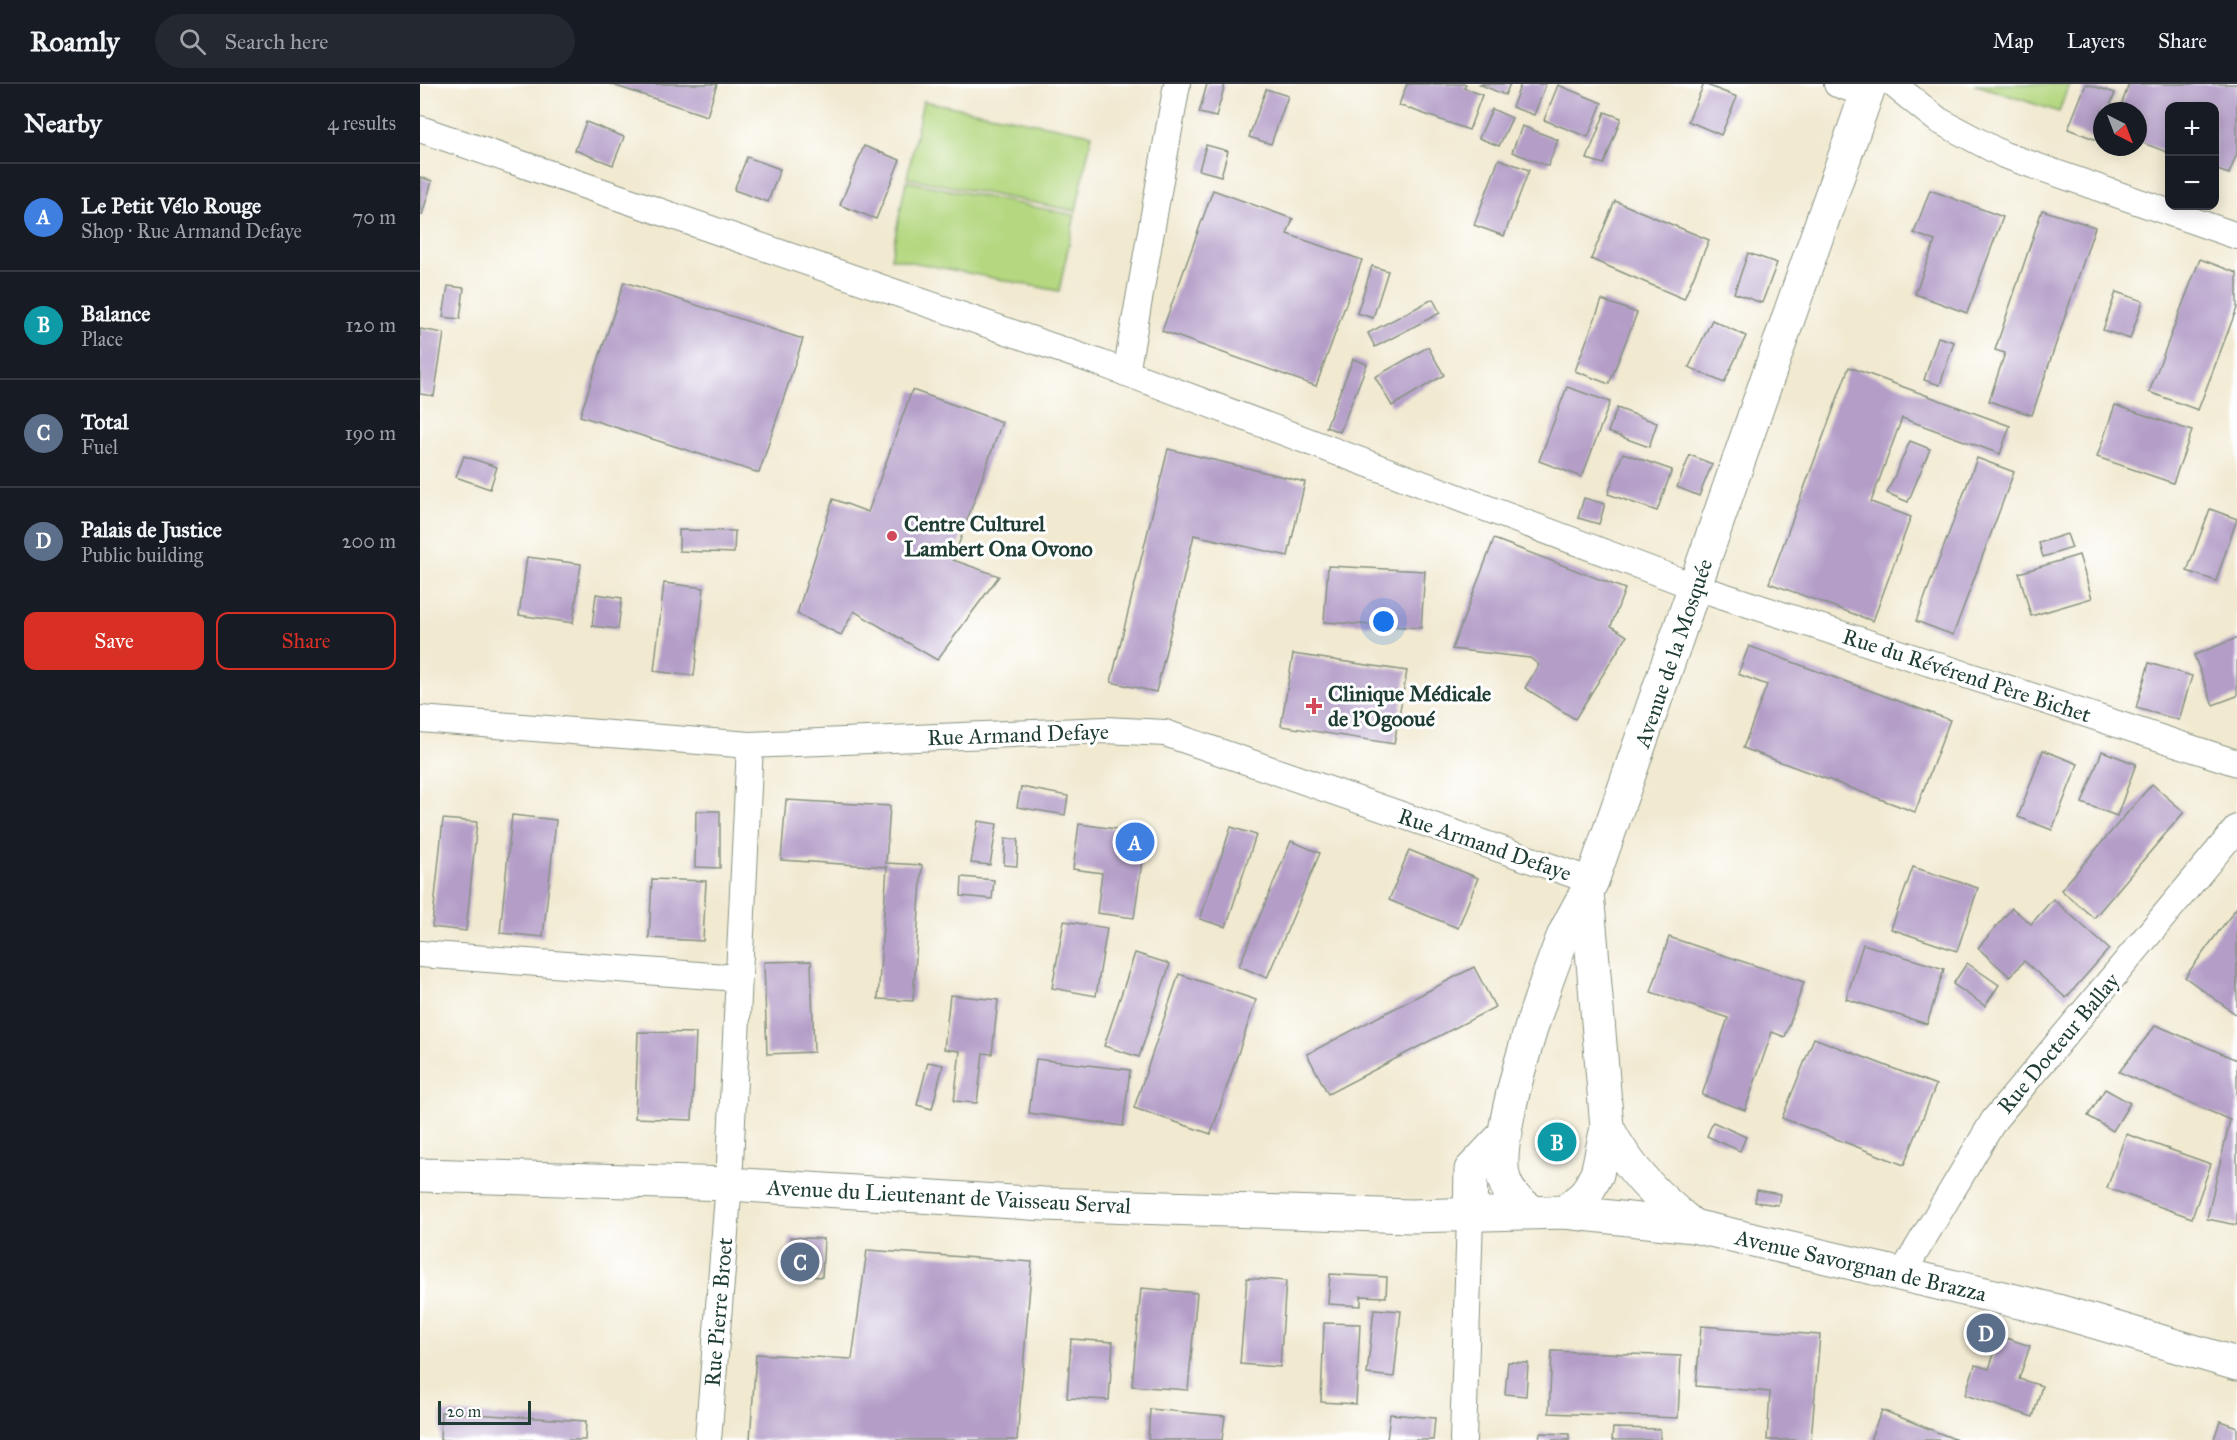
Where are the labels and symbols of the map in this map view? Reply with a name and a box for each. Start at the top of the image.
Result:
north arrow [2093,102,2147,156]
place label: Centre Culturel Lambert Ona Ovono [904,510,1093,562]
marker: Centre Culturel Lambert Ona Ovono [885,529,899,543]
street label: Avenue de la Mosquée [1628,555,1718,752]
your location [1369,607,1398,636]
street label: Rue du Révérend Père Bichet [1839,623,2095,728]
place label: Clinique Médicale de l'Ogooué [1328,680,1491,732]
marker: Clinique Médicale de l'Ogooué [1305,697,1323,715]
street label: Rue Armand Defaye [927,718,1109,751]
street label: Rue Armand Defaye [1395,802,1575,887]
pin: A [1116,820,1154,864]
street label: Rue Docteur Ballay [1992,967,2126,1119]
pin: B [1538,1120,1576,1164]
street label: Avenue du Lieutenant de Vaisseau Serval [765,1173,1132,1220]
street label: Avenue Savorgnan de Brazza [1732,1223,1990,1308]
street label: Rue Pierre Broet [699,1236,738,1388]
pin: C [780,1240,820,1284]
pin: D [1966,1310,2006,1356]
scale bar [438,1398,531,1426]

